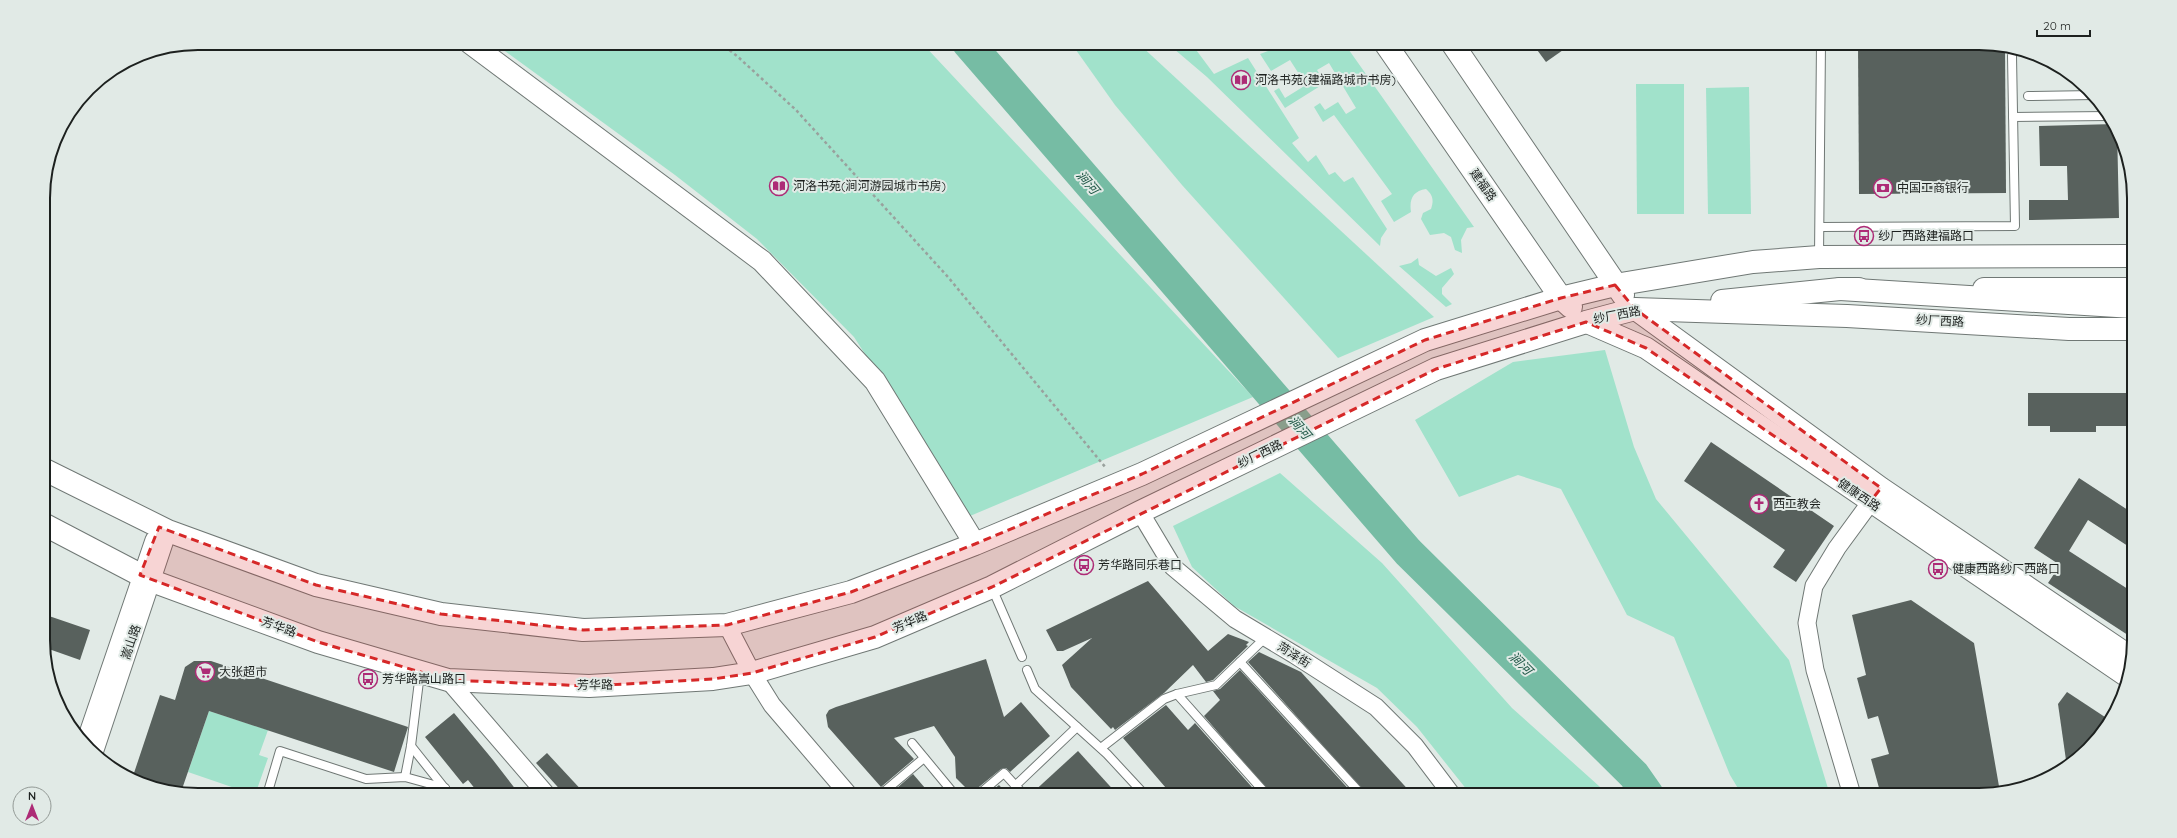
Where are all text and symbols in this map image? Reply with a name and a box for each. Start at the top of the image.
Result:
scale bar [2037,12,2090,38]
text: 20 m [2043,18,2071,33]
library icon: 河洛书苑(建福路城市书房) [1230,69,1252,91]
place label: 河洛书苑(建福路城市书房) [1255,72,1396,87]
street label: 建福路 [1467,166,1500,204]
water label: 涧河 [1073,167,1105,199]
library icon: 河洛书苑(涧河游园城市书房) [768,175,790,197]
bank icon: 中国工商银行 [1872,177,1894,199]
place label: 河洛书苑(涧河游园城市书房) [793,178,946,193]
place label: 中国工商银行 [1897,180,1969,195]
bus stop icon: 纱厂西路建福路口 [1853,225,1875,247]
place label: 纱厂西路建福路口 [1878,228,1974,243]
street label: 纱厂西路 [1592,303,1642,326]
street label: 纱厂西路 [1916,312,1964,329]
water label: 涧河 [1285,412,1317,444]
street label: 纱厂西路 [1235,436,1285,471]
street label: 健康西路 [1835,475,1883,514]
church icon: 西工教会 [1748,493,1770,515]
place label: 西工教会 [1773,496,1821,511]
bus stop icon: 芳华路同乐巷口 [1073,554,1095,576]
place label: 芳华路同乐巷口 [1098,557,1182,572]
bus stop icon: 健康西路纱厂西路口 [1927,558,1949,580]
place label: 健康西路纱厂西路口 [1952,561,2060,576]
street label: 芳华路 [890,608,929,635]
street label: 芳华路 [260,613,299,640]
street label: 嵩山路 [118,622,143,661]
street label: 菏泽街 [1275,639,1314,670]
water label: 涧河 [1506,648,1538,680]
supermarket icon: 大张超市 [194,661,216,683]
place label: 大张超市 [219,664,267,679]
bus stop icon: 芳华路嵩山路口 [357,668,379,690]
place label: 芳华路嵩山路口 [382,671,466,686]
street label: 芳华路 [577,677,613,692]
north arrow [12,786,52,826]
text: N [28,789,36,803]

